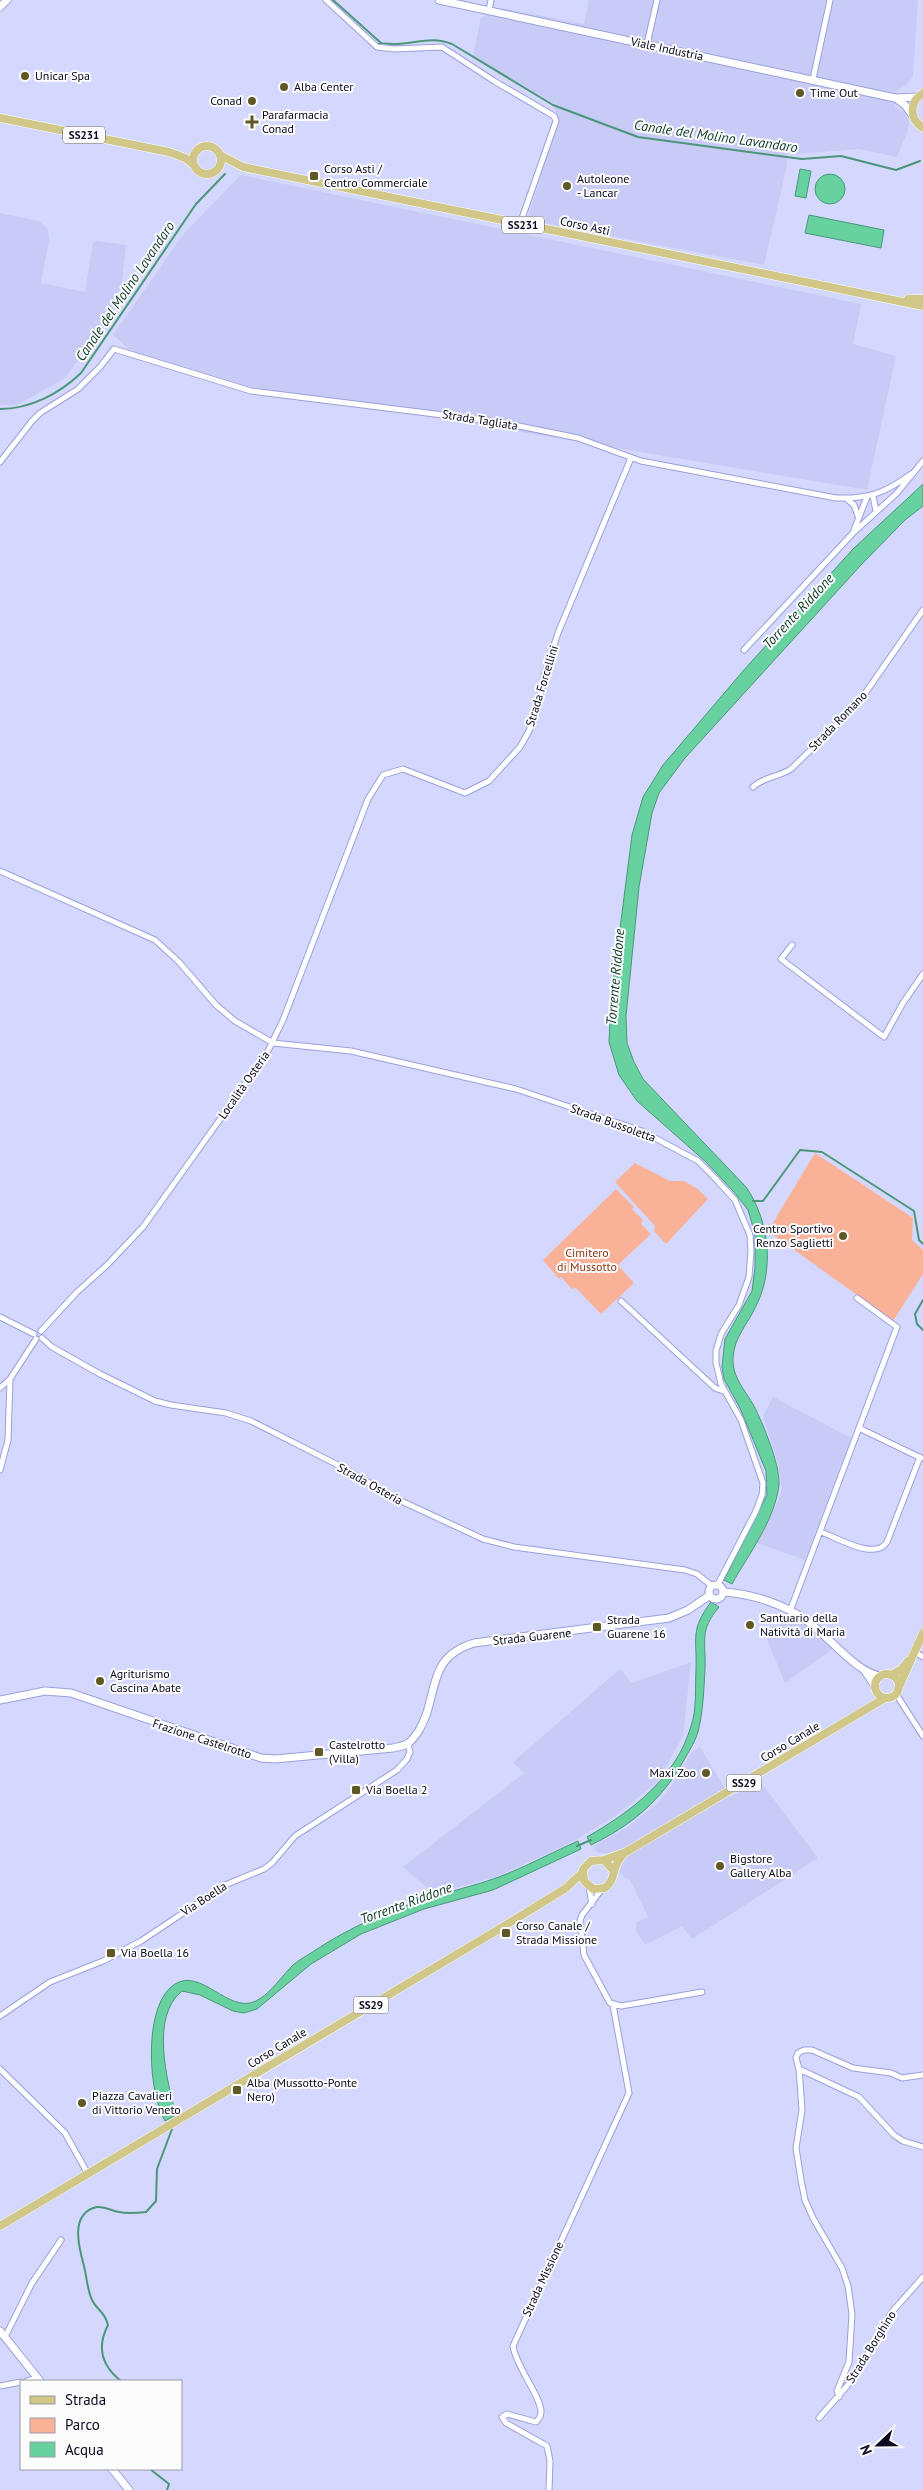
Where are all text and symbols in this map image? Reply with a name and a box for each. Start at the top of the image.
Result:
street label: Viale Industria [628,33,705,64]
place label: Unicar Spa [35,68,90,83]
marker: Unicar Spa [19,70,31,82]
place label: Alba Center [294,79,353,94]
marker: Alba Center [278,81,290,93]
place label: Time Out [810,85,858,100]
marker: Time Out [794,87,806,99]
place label: Conad [210,93,242,108]
marker: Conad [246,95,258,107]
place label: Parafarmacia Conad [262,107,328,136]
marker: Parafarmacia Conad [246,116,258,128]
water label: Canale del Molino Lavandaro [633,116,799,156]
road number: SS231 [63,126,105,144]
place label: Corso Asti / Centro Commerciale [324,161,428,190]
marker: Corso Asti / Centro Commerciale [308,170,320,182]
place label: Autoleone - Lancar [577,171,629,200]
marker: Autoleone - Lancar [561,180,573,192]
street label: Corso Asti [559,213,611,238]
road number: SS231 [502,216,544,234]
water label: Canale del Molino Lavandaro [71,218,179,364]
street label: Strada Tagliata [441,406,519,433]
water label: Torrente Riddone [758,569,838,653]
street label: Strada Forcellini [522,643,561,728]
street label: Strada Romano [805,687,870,754]
water label: Torrente Riddone [602,928,628,1026]
street label: Località Osteria [215,1048,273,1122]
street label: Strada Bussoletta [568,1100,658,1145]
place label: Centro Sportivo Renzo Saglietti [753,1221,833,1250]
marker: Centro Sportivo Renzo Saglietti [837,1230,849,1242]
park label: Cimitero di Mussotto [557,1245,617,1274]
street label: Strada Osteria [335,1459,406,1508]
place label: Santuario della Natività di Maria [760,1610,845,1639]
place label: Strada Guarene 16 [607,1612,666,1641]
marker: Santuario della Natività di Maria [744,1619,756,1631]
marker: Strada Guarene 16 [591,1621,603,1633]
street label: Strada Guarene [492,1625,572,1648]
place label: Agriturismo Cascina Abate [110,1666,181,1695]
marker: Agriturismo Cascina Abate [94,1675,106,1687]
street label: Frazione Castelrotto [151,1715,254,1762]
street label: Corso Canale [757,1718,822,1765]
place label: Castelrotto (Villa) [329,1737,385,1766]
marker: Castelrotto (Villa) [313,1746,325,1758]
place label: Maxi Zoo [649,1765,696,1780]
marker: Maxi Zoo [700,1767,712,1779]
road number: SS29 [726,1775,762,1792]
place label: Via Boella 2 [365,1782,427,1797]
marker: Via Boella 2 [350,1784,362,1796]
place label: Bigstore Gallery Alba [730,1851,791,1880]
marker: Bigstore Gallery Alba [714,1860,726,1872]
street label: Via Boella [177,1878,230,1919]
water label: Torrente Riddone [357,1878,455,1928]
place label: Corso Canale / Strada Missione [516,1918,597,1947]
marker: Corso Canale / Strada Missione [500,1927,512,1939]
place label: Via Boella 16 [120,1945,189,1960]
marker: Via Boella 16 [105,1947,117,1959]
road number: SS29 [354,1996,388,2014]
street label: Corso Canale [244,2024,309,2071]
place label: Alba (Mussotto-Ponte Nero) [247,2075,357,2104]
marker: Alba (Mussotto-Ponte Nero) [231,2084,243,2096]
place label: Piazza Cavalieri di Vittorio Veneto [92,2088,181,2117]
marker: Piazza Cavalieri di Vittorio Veneto [76,2097,88,2109]
street label: Strada Missione [519,2239,567,2319]
street label: Strada Borghino [842,2308,899,2386]
legend [20,2380,182,2470]
text: Strada [65,2390,106,2409]
text: Parco [65,2415,100,2434]
north arrow [853,2420,903,2470]
text: Acqua [65,2440,104,2459]
text: N [856,2442,876,2458]

